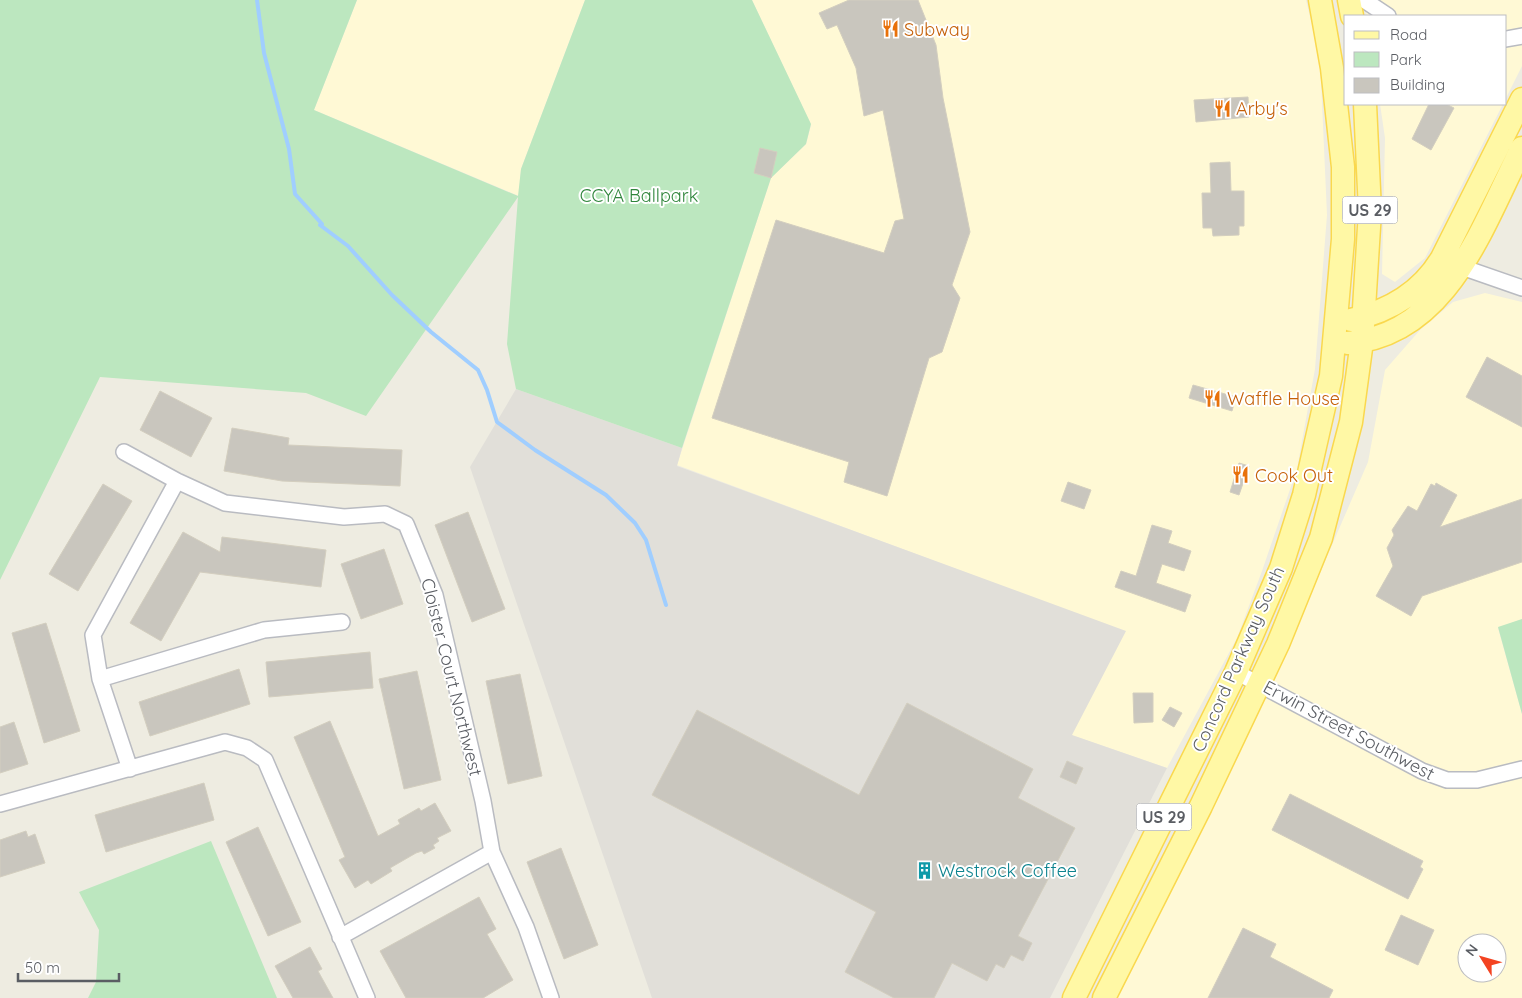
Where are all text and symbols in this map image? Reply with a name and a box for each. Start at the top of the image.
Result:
legend [1344,15,1507,105]
place label: Subway [904,18,970,41]
restaurant icon: Subway [880,19,900,39]
text: Road [1390,25,1427,44]
text: Park [1390,50,1422,69]
text: Building [1390,75,1445,94]
place label: Arby's [1236,97,1288,120]
restaurant icon: Arby's [1212,98,1232,118]
park label: CCYA Ballpark [580,184,698,207]
road number: US 29 [1342,196,1398,224]
place label: Waffle House [1227,387,1340,410]
restaurant icon: Waffle House [1203,388,1223,408]
place label: Cook Out [1255,464,1333,487]
restaurant icon: Cook Out [1231,465,1251,485]
street label: Concord Parkway South [1187,563,1289,755]
street label: Cloister Court Northwest [416,576,488,778]
street label: Erwin Street Southwest [1259,675,1439,785]
road number: US 29 [1136,804,1192,830]
place label: Westrock Coffee [938,859,1077,882]
building icon: Westrock Coffee [914,860,934,880]
north arrow [1457,933,1507,983]
text: N [1461,941,1482,960]
scale bar [18,950,119,982]
text: 50 m [25,958,60,977]

